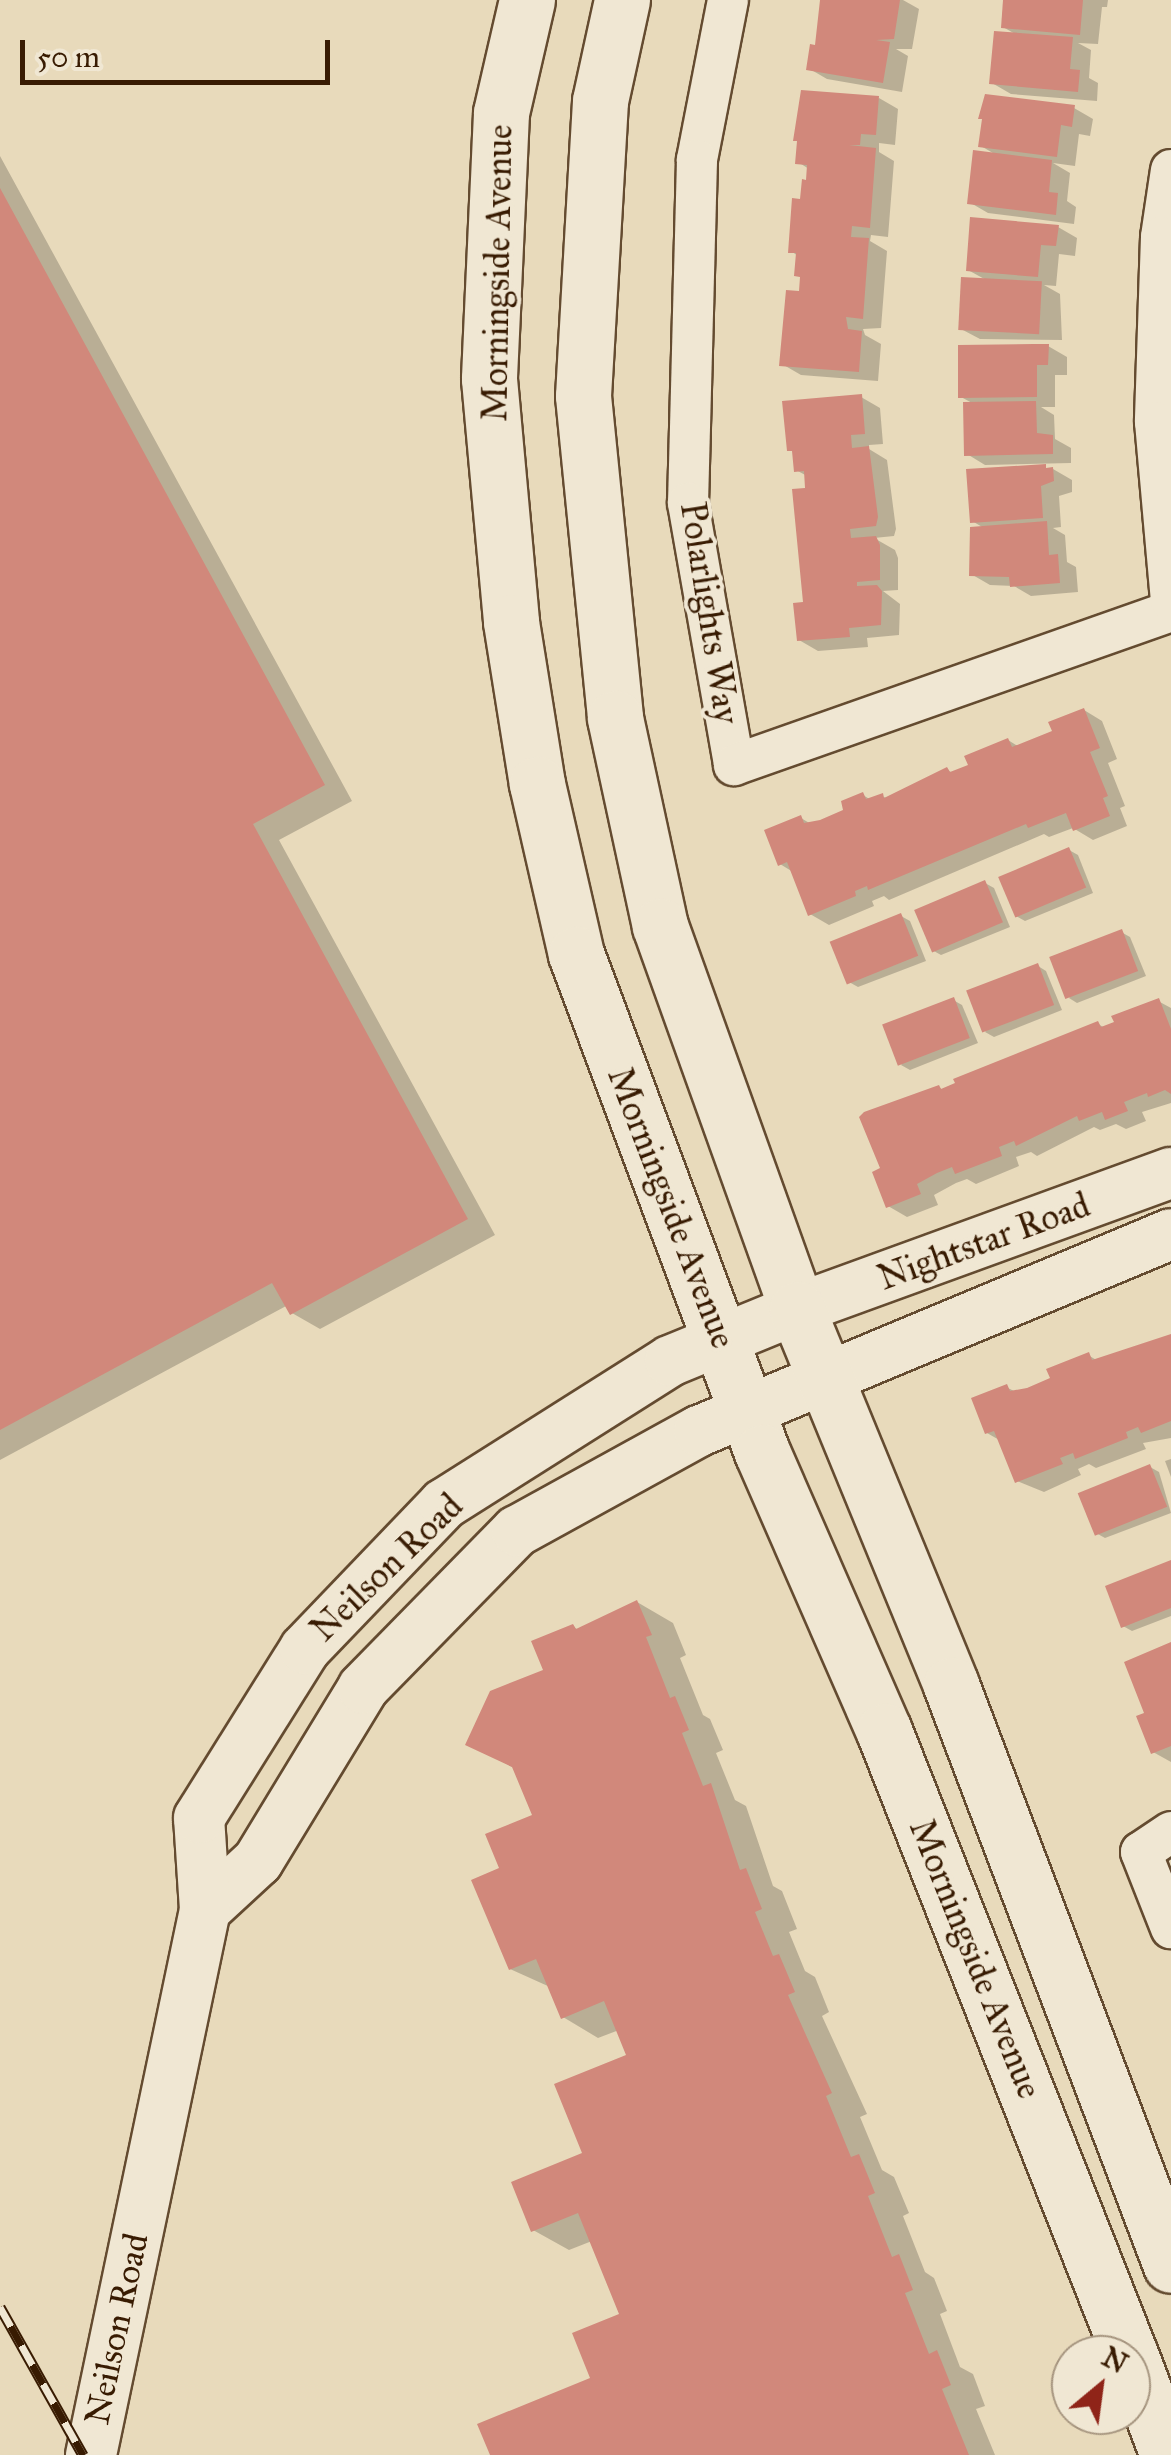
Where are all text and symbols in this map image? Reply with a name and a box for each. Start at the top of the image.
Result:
scale bar [25,20,335,82]
text: 50 m [37,39,100,75]
street label: Morningside Avenue [474,124,522,422]
street label: Polarlights Way [671,499,747,727]
street label: Morningside Avenue [598,1062,744,1354]
street label: Nightstar Road [872,1184,1096,1300]
street label: Neilson Road [302,1485,472,1651]
street label: Morningside Avenue [900,1813,1050,2105]
street label: Neilson Road [76,2230,158,2428]
north arrow [1051,2335,1151,2435]
text: N [1096,2339,1134,2381]

